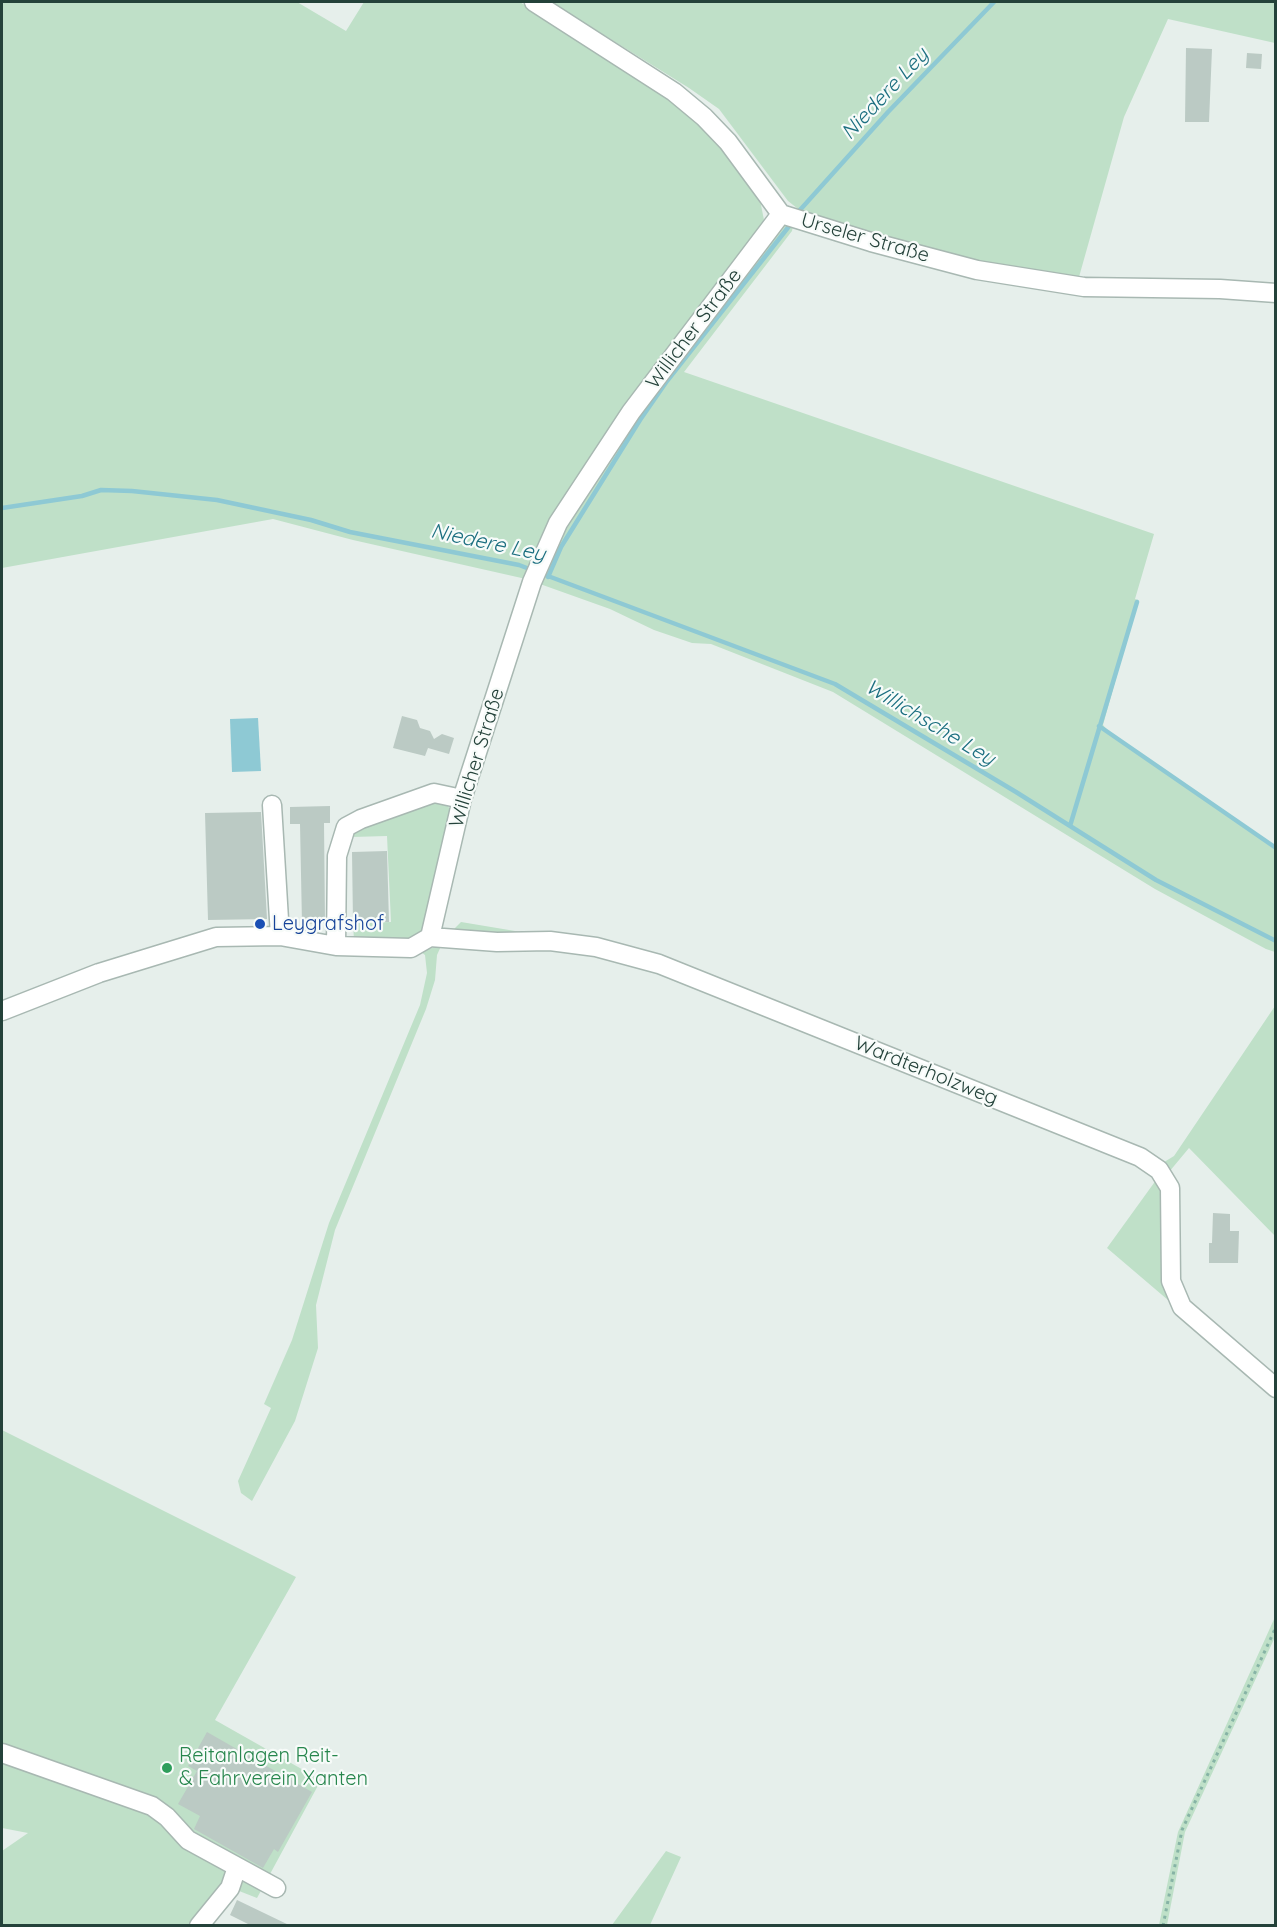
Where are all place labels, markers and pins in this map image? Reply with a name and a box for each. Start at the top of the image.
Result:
place label: Leygrafshof [272,912,384,936]
marker: Leygrafshof [253,917,267,931]
place label: Reitanlagen Reit- & Fahrverein Xanten [179,1744,368,1791]
marker: Reitanlagen Reit- & Fahrverein Xanten [160,1761,174,1775]

